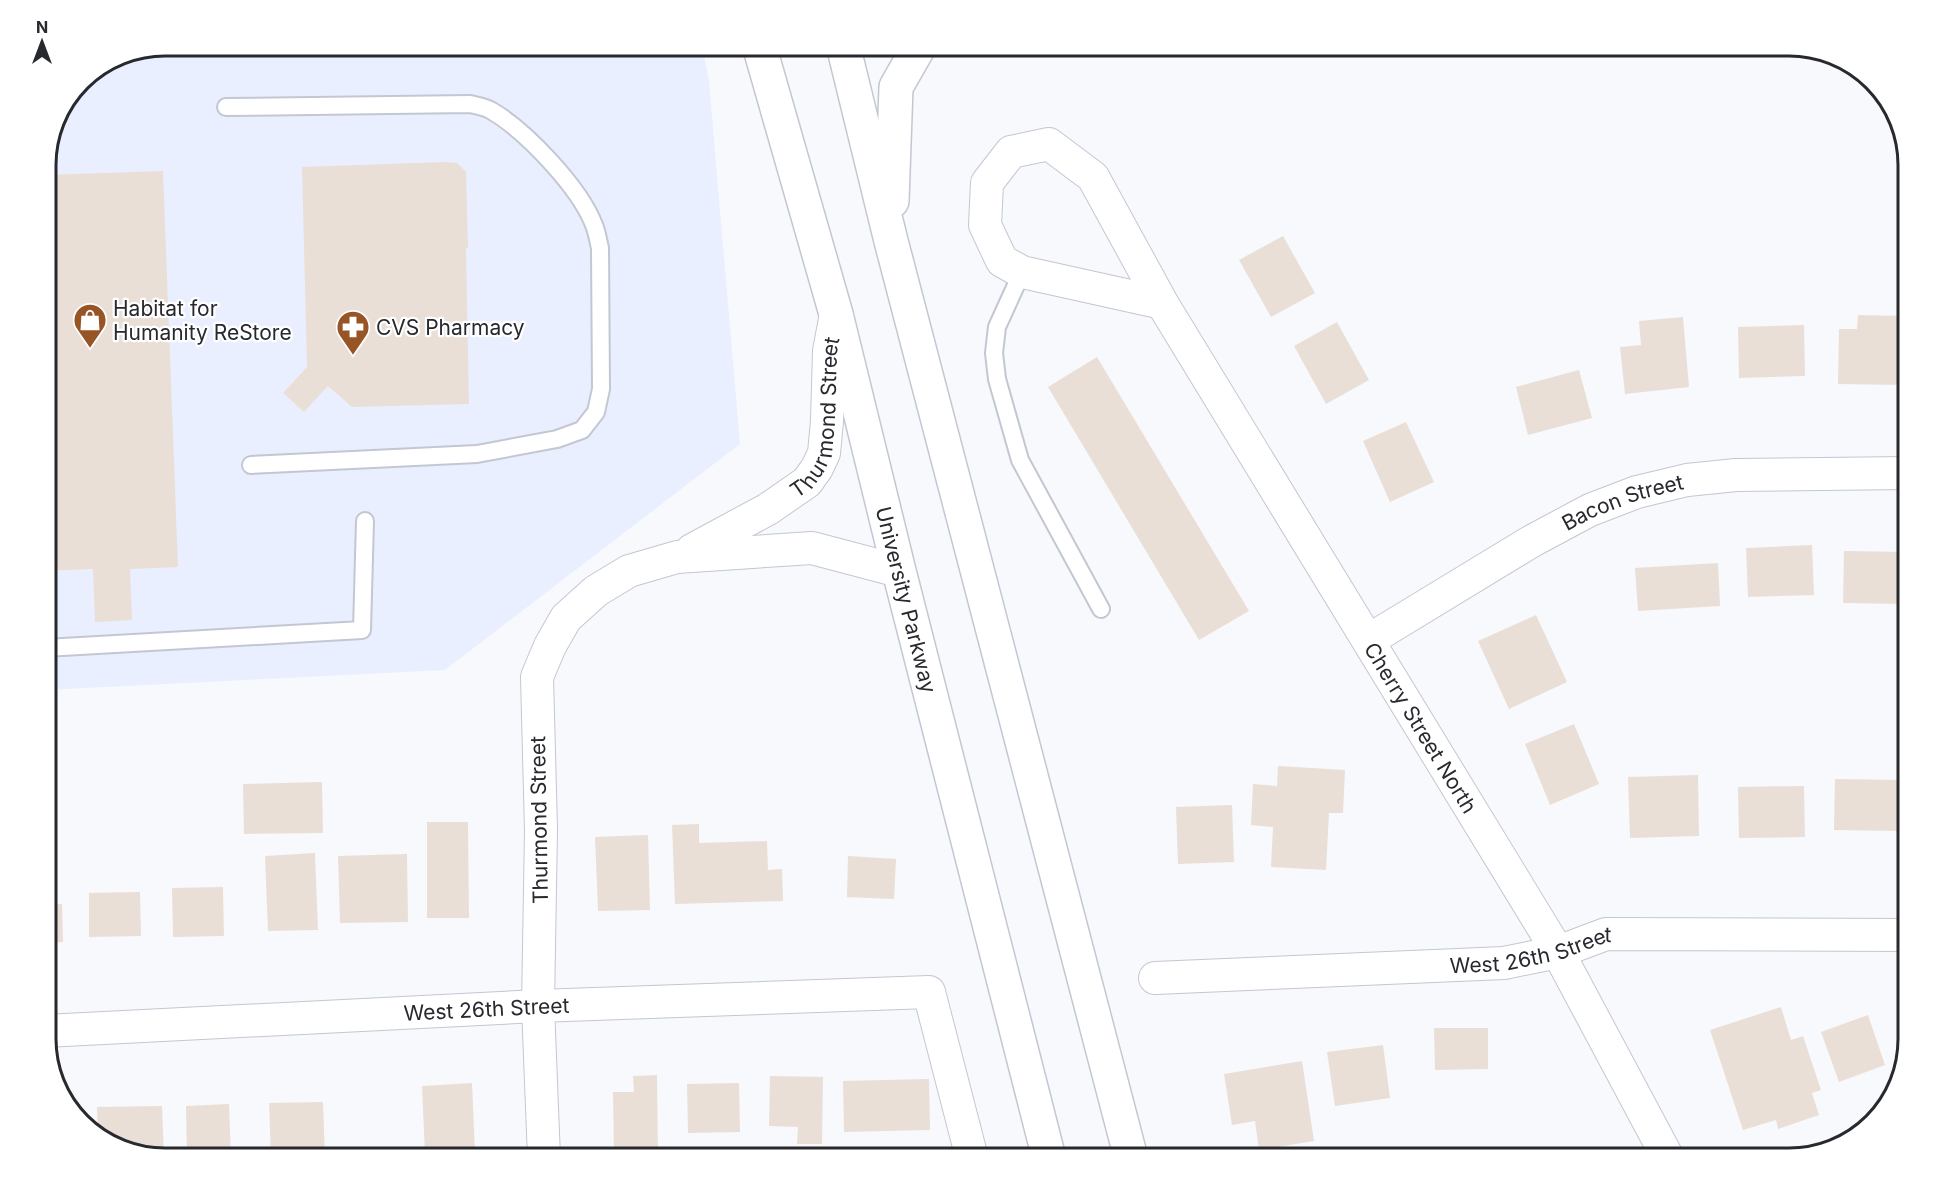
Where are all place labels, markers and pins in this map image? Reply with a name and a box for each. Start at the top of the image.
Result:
place label: Habitat for Humanity ReStore [113,296,292,345]
shop icon: Habitat for Humanity ReStore [72,302,108,349]
pharmacy icon: CVS Pharmacy [335,309,371,356]
place label: CVS Pharmacy [376,315,525,340]

